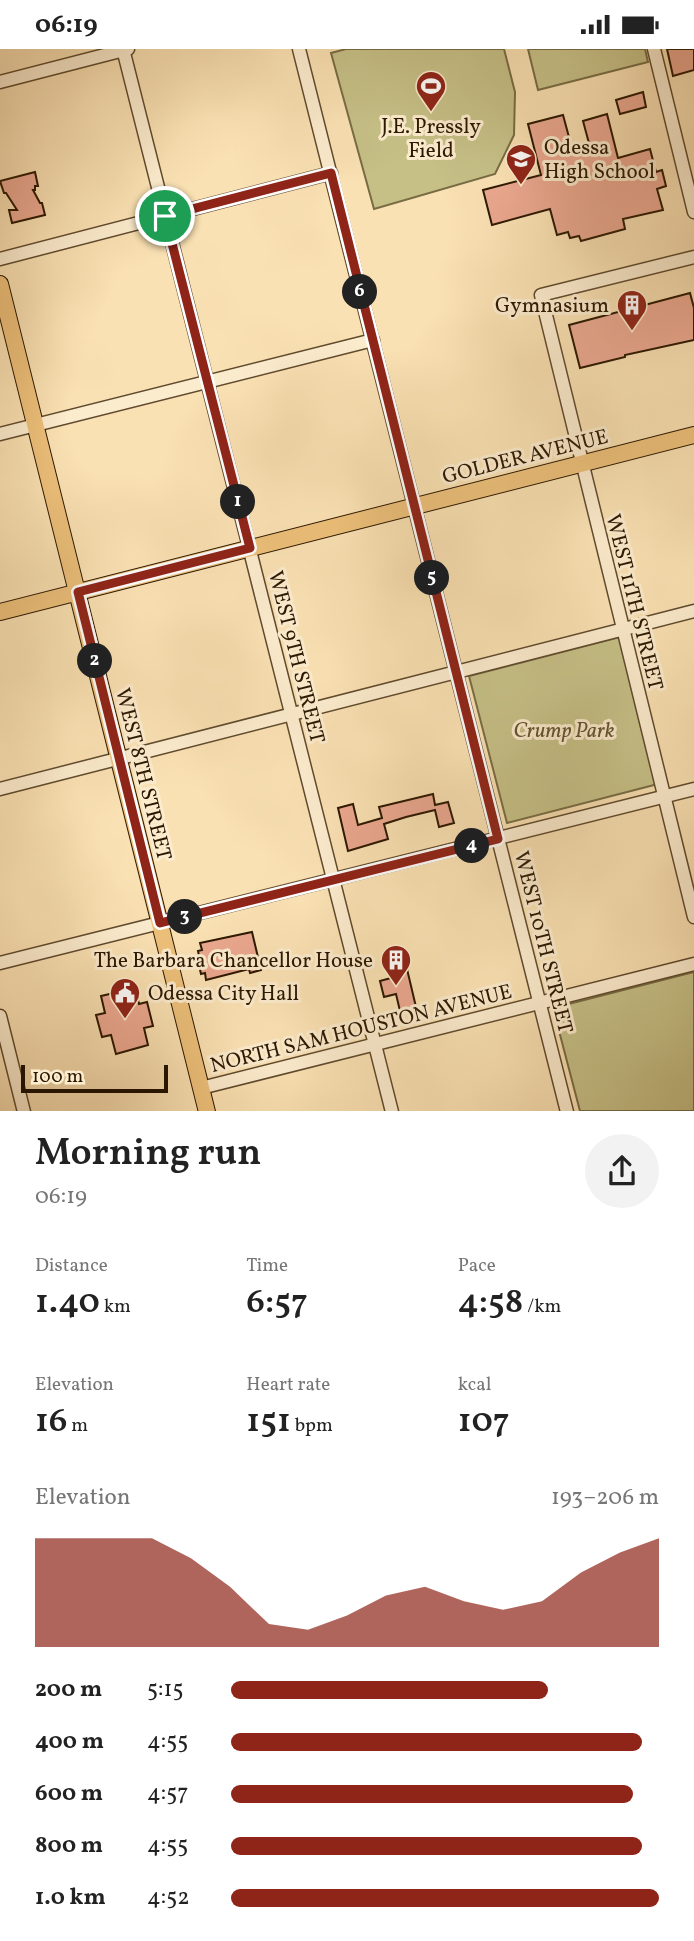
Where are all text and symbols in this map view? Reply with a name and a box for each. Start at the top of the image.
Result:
text: 06:19 [35,7,98,43]
sports icon: J.E. Pressly Field [414,69,448,113]
place label: J.E. Pressly Field [381,113,481,166]
place label: Odessa High School [544,134,655,187]
school or university icon: Odessa High School [504,142,538,186]
pin [135,186,195,246]
icon: arrive [146,197,184,235]
pin: 6 [342,275,378,309]
text: 6 [354,278,365,304]
building icon: Gymnasium [615,288,649,332]
place label: Gymnasium [495,292,609,321]
street label: GOLDER AVENUE [439,423,611,492]
pin: 1 [220,484,256,519]
text: 1 [234,488,241,514]
street label: WEST 11TH STREET [598,511,669,694]
pin: 5 [414,561,450,595]
text: 5 [427,564,436,590]
street label: WEST 9TH STREET [260,568,331,747]
pin: 2 [78,643,112,679]
text: 2 [90,647,99,673]
street label: WEST 8TH STREET [107,685,178,864]
park label: Crump Park [513,717,615,746]
pin: 4 [454,829,490,863]
text: 4 [466,832,477,858]
street label: WEST 10TH STREET [506,848,579,1036]
pin: 3 [168,899,202,935]
text: 3 [180,903,189,929]
building icon: The Barbara Chancellor House [379,943,413,987]
place label: The Barbara Chancellor House [94,947,373,976]
public building icon: Odessa City Hall [108,976,142,1020]
street label: NORTH SAM HOUSTON AVENUE [207,978,515,1081]
place label: Odessa City Hall [148,980,299,1009]
scale bar [21,1063,168,1094]
text: 100 m [32,1064,83,1090]
text: Morning run [35,1128,261,1181]
button: share [585,1134,659,1208]
text: 06:19 [35,1181,87,1213]
text: Distance [35,1253,108,1279]
text: Time [246,1253,288,1279]
text: Pace [458,1253,496,1279]
text: 1.40 [35,1279,100,1327]
text: 6:57 [246,1279,308,1327]
text: 4:58 [458,1279,523,1327]
text: km [100,1294,131,1320]
text: /km [523,1294,561,1320]
text: Elevation [35,1372,114,1398]
text: Heart rate [246,1372,330,1398]
text: kcal [458,1372,491,1398]
text: 16 [35,1398,67,1446]
text: 151 [246,1398,291,1446]
text: 107 [458,1398,510,1446]
text: m [67,1413,88,1439]
text: bpm [291,1413,333,1439]
text: Elevation [35,1482,131,1514]
text: 193–206 m [551,1482,659,1514]
text: 200 m [35,1674,102,1706]
text: 5:15 [147,1674,183,1706]
text: 400 m [35,1726,104,1758]
text: 4:55 [147,1726,188,1758]
text: 600 m [35,1778,103,1810]
text: 4:57 [147,1778,188,1810]
text: 800 m [35,1830,103,1862]
text: 4:55 [147,1830,188,1862]
text: 1.0 km [35,1882,106,1914]
text: 4:52 [147,1882,190,1914]

